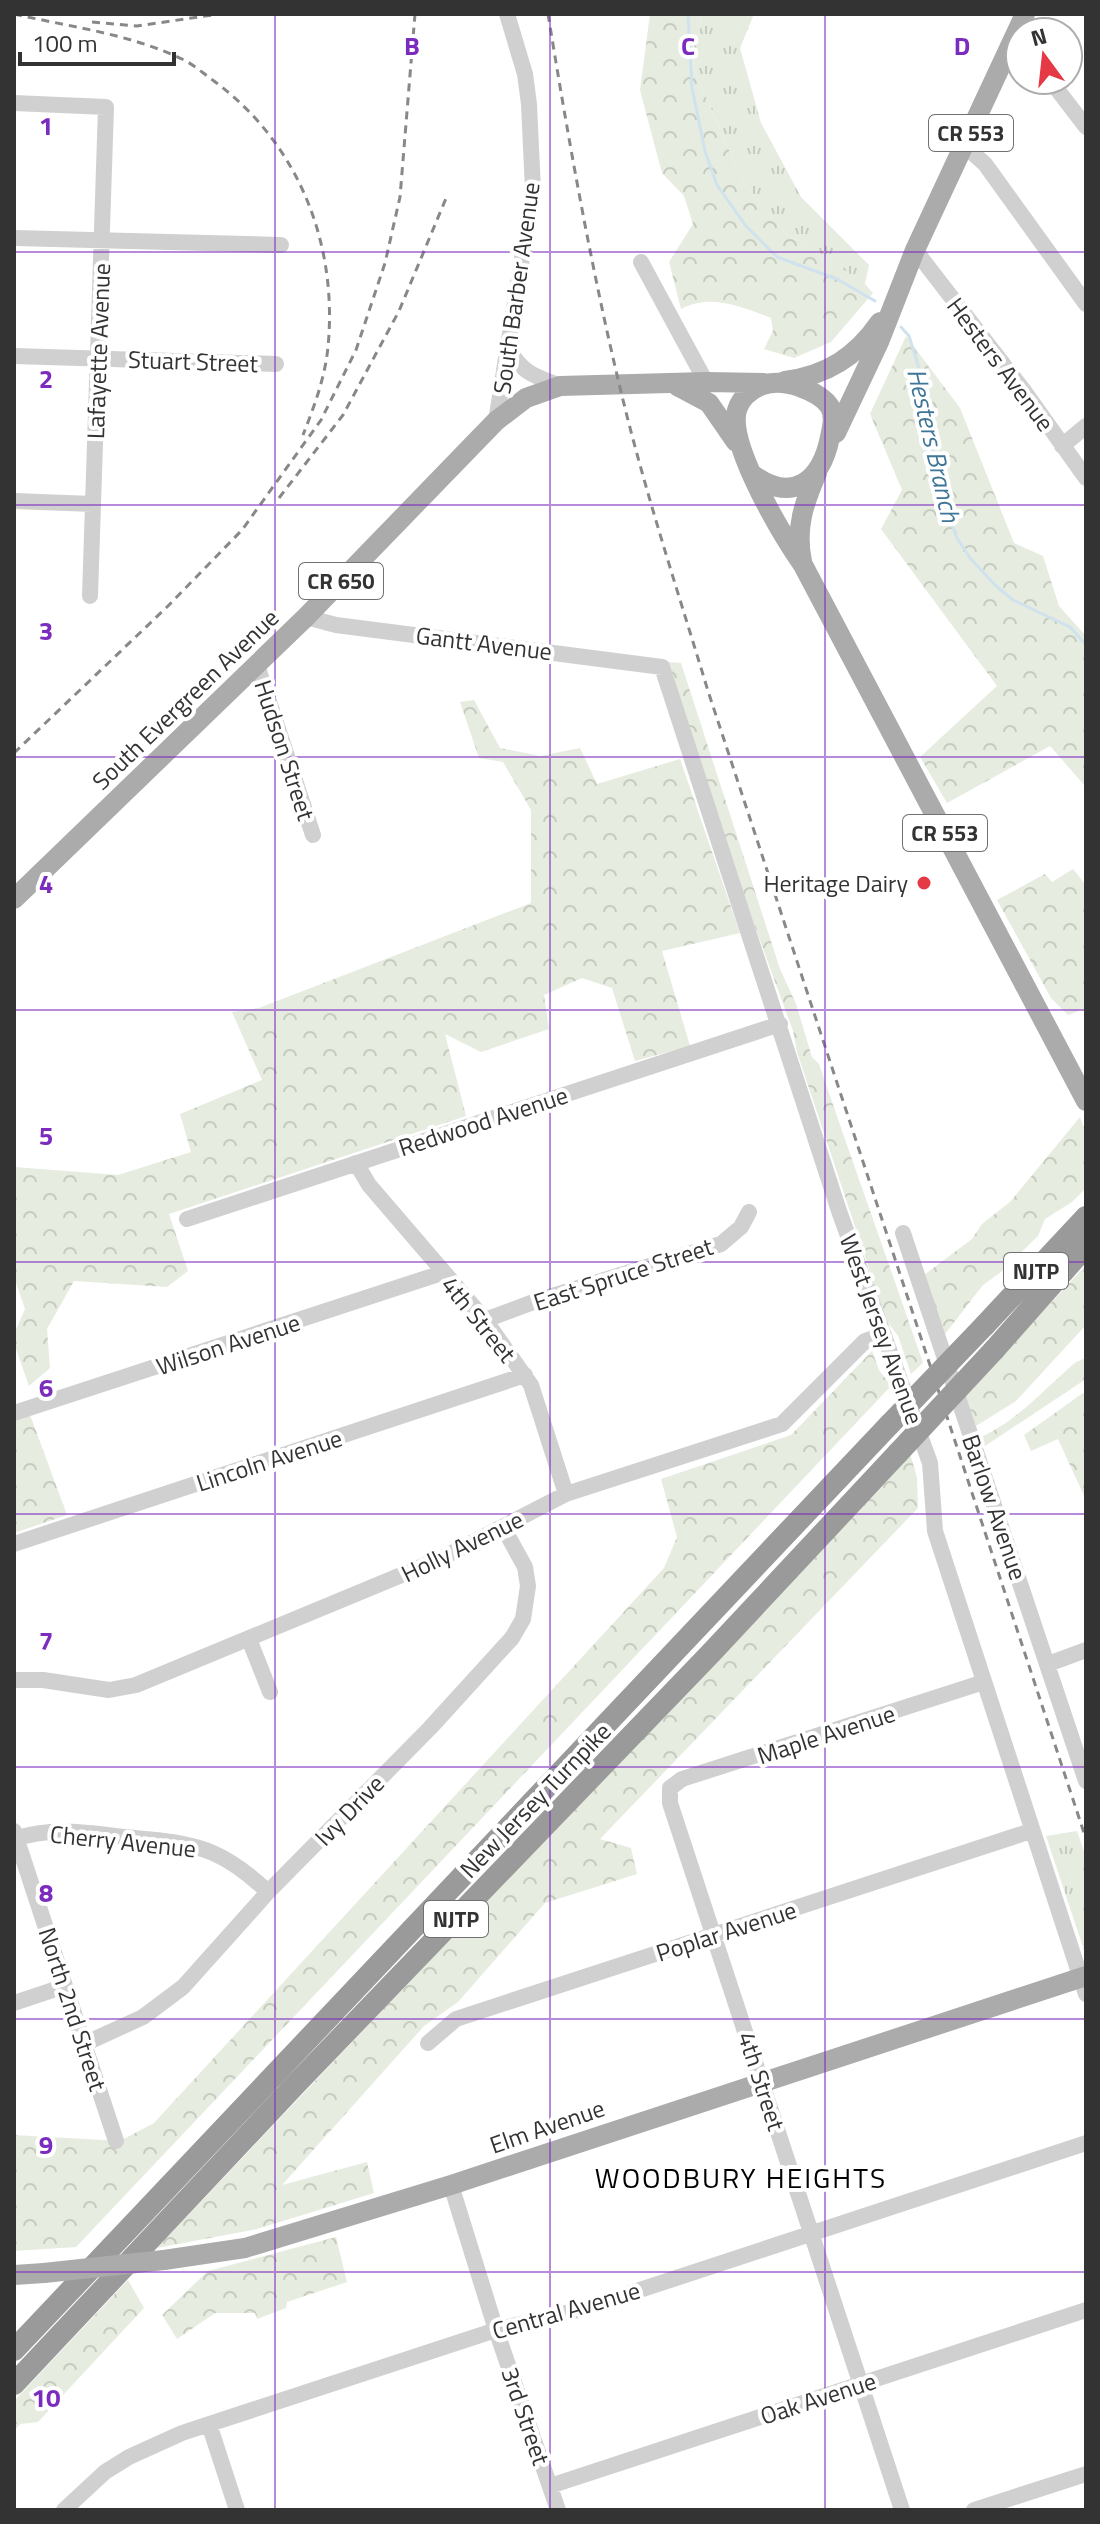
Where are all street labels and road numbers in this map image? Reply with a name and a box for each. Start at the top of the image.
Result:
road number: CR 553 [929,115,1013,151]
street label: South Barber Avenue [483,180,549,396]
street label: Lafayette Avenue [77,262,119,440]
street label: Hesters Avenue [939,289,1063,439]
street label: Stuart Street [127,341,259,381]
road number: CR 650 [299,563,383,599]
street label: South Evergreen Avenue [83,600,287,798]
street label: Gantt Avenue [414,617,554,669]
street label: Hudson Street [245,675,325,825]
road number: CR 553 [903,815,987,851]
street label: Redwood Avenue [394,1077,572,1165]
street label: East Spruce Street [529,1228,718,1320]
street label: West Jersey Avenue [831,1229,933,1429]
road number: NJTP [1004,1253,1068,1289]
street label: 4th Street [433,1268,525,1370]
street label: Wilson Avenue [152,1304,304,1384]
street label: Lincoln Avenue [191,1419,347,1501]
street label: Barlow Avenue [953,1429,1037,1585]
street label: Holly Avenue [395,1501,529,1591]
street label: Maple Avenue [753,1695,899,1773]
street label: New Jersey Turnpike [451,1714,619,1886]
street label: Ivy Drive [306,1766,392,1854]
street label: Cherry Avenue [48,1815,198,1867]
street label: Poplar Avenue [651,1891,801,1971]
road number: NJTP [424,1901,488,1937]
street label: North 2nd Street [30,1923,117,2096]
street label: 4th Street [729,2027,795,2136]
street label: Elm Avenue [485,2090,609,2162]
street label: Central Avenue [488,2272,644,2348]
street label: 3rd Street [492,2362,560,2470]
street label: Oak Avenue [756,2362,880,2434]

